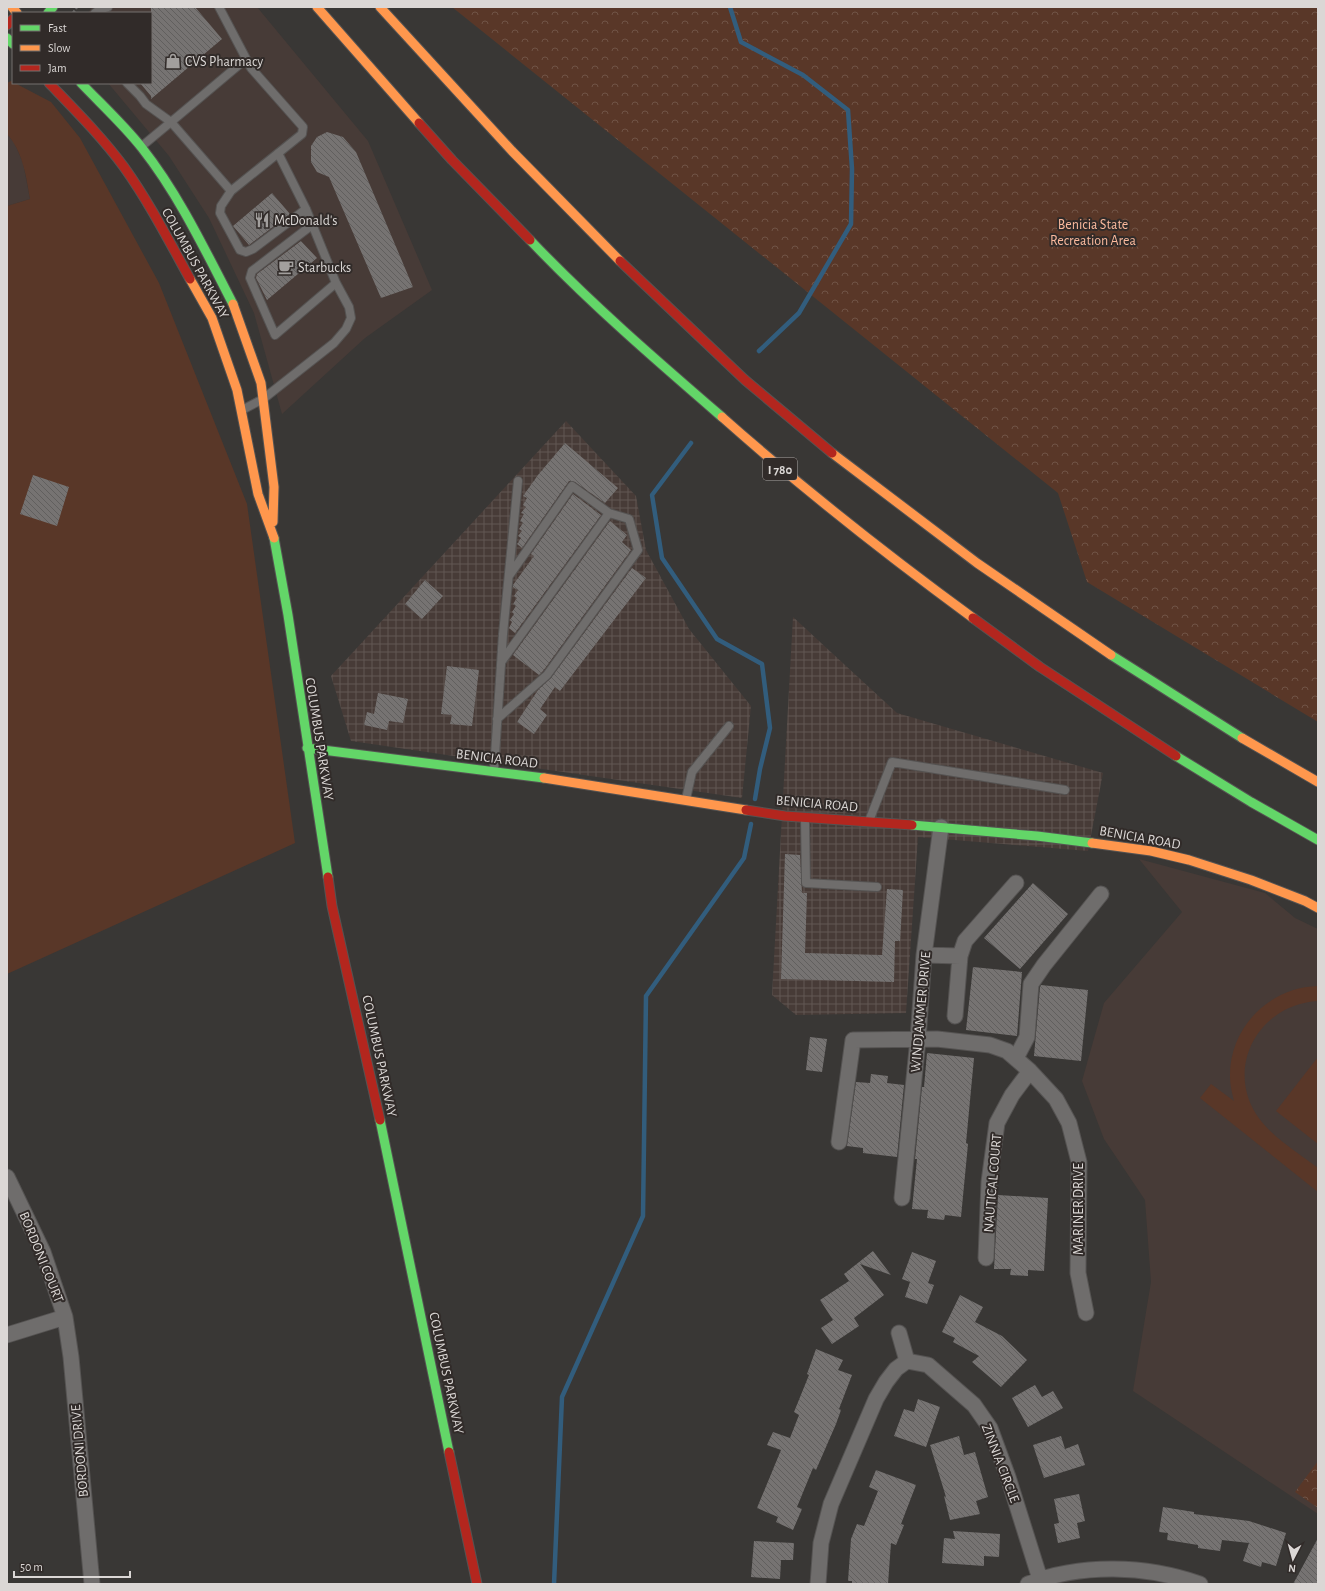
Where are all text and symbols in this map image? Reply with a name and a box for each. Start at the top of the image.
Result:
legend [12,12,152,84]
text: Fast [48,22,67,34]
text: Slow [48,42,70,54]
shop icon: CVS Pharmacy [164,52,182,70]
place label: CVS Pharmacy [185,55,263,69]
text: Jam [48,62,67,74]
street label: COLUMBUS PARKWAY [159,206,232,322]
restaurant icon: McDonald's [253,211,271,229]
place label: McDonald's [274,214,337,228]
park label: Benicia State Recreation Area [1050,218,1136,248]
cafe icon: Starbucks [277,258,295,276]
place label: Starbucks [298,261,351,275]
road number: I 780 [763,458,797,480]
street label: COLUMBUS PARKWAY [302,677,336,802]
street label: BENICIA ROAD [455,747,539,771]
street label: BENICIA ROAD [775,793,858,815]
street label: BENICIA ROAD [1098,824,1182,852]
street label: WINDJAMMER DRIVE [909,951,933,1073]
street label: COLUMBUS PARKWAY [359,994,399,1119]
street label: NAUTICAL COURT [982,1133,1004,1233]
street label: MARINER DRIVE [1072,1163,1086,1255]
street label: BORDONI COURT [16,1210,66,1305]
street label: COLUMBUS PARKWAY [426,1311,466,1436]
street label: BORDONI DRIVE [69,1404,91,1498]
street label: ZINNIA CIRCLE [979,1422,1022,1505]
north arrow [1273,1539,1313,1579]
scale bar [14,1553,130,1579]
text: 50 m [20,1561,43,1573]
text: N [1288,1563,1296,1574]

